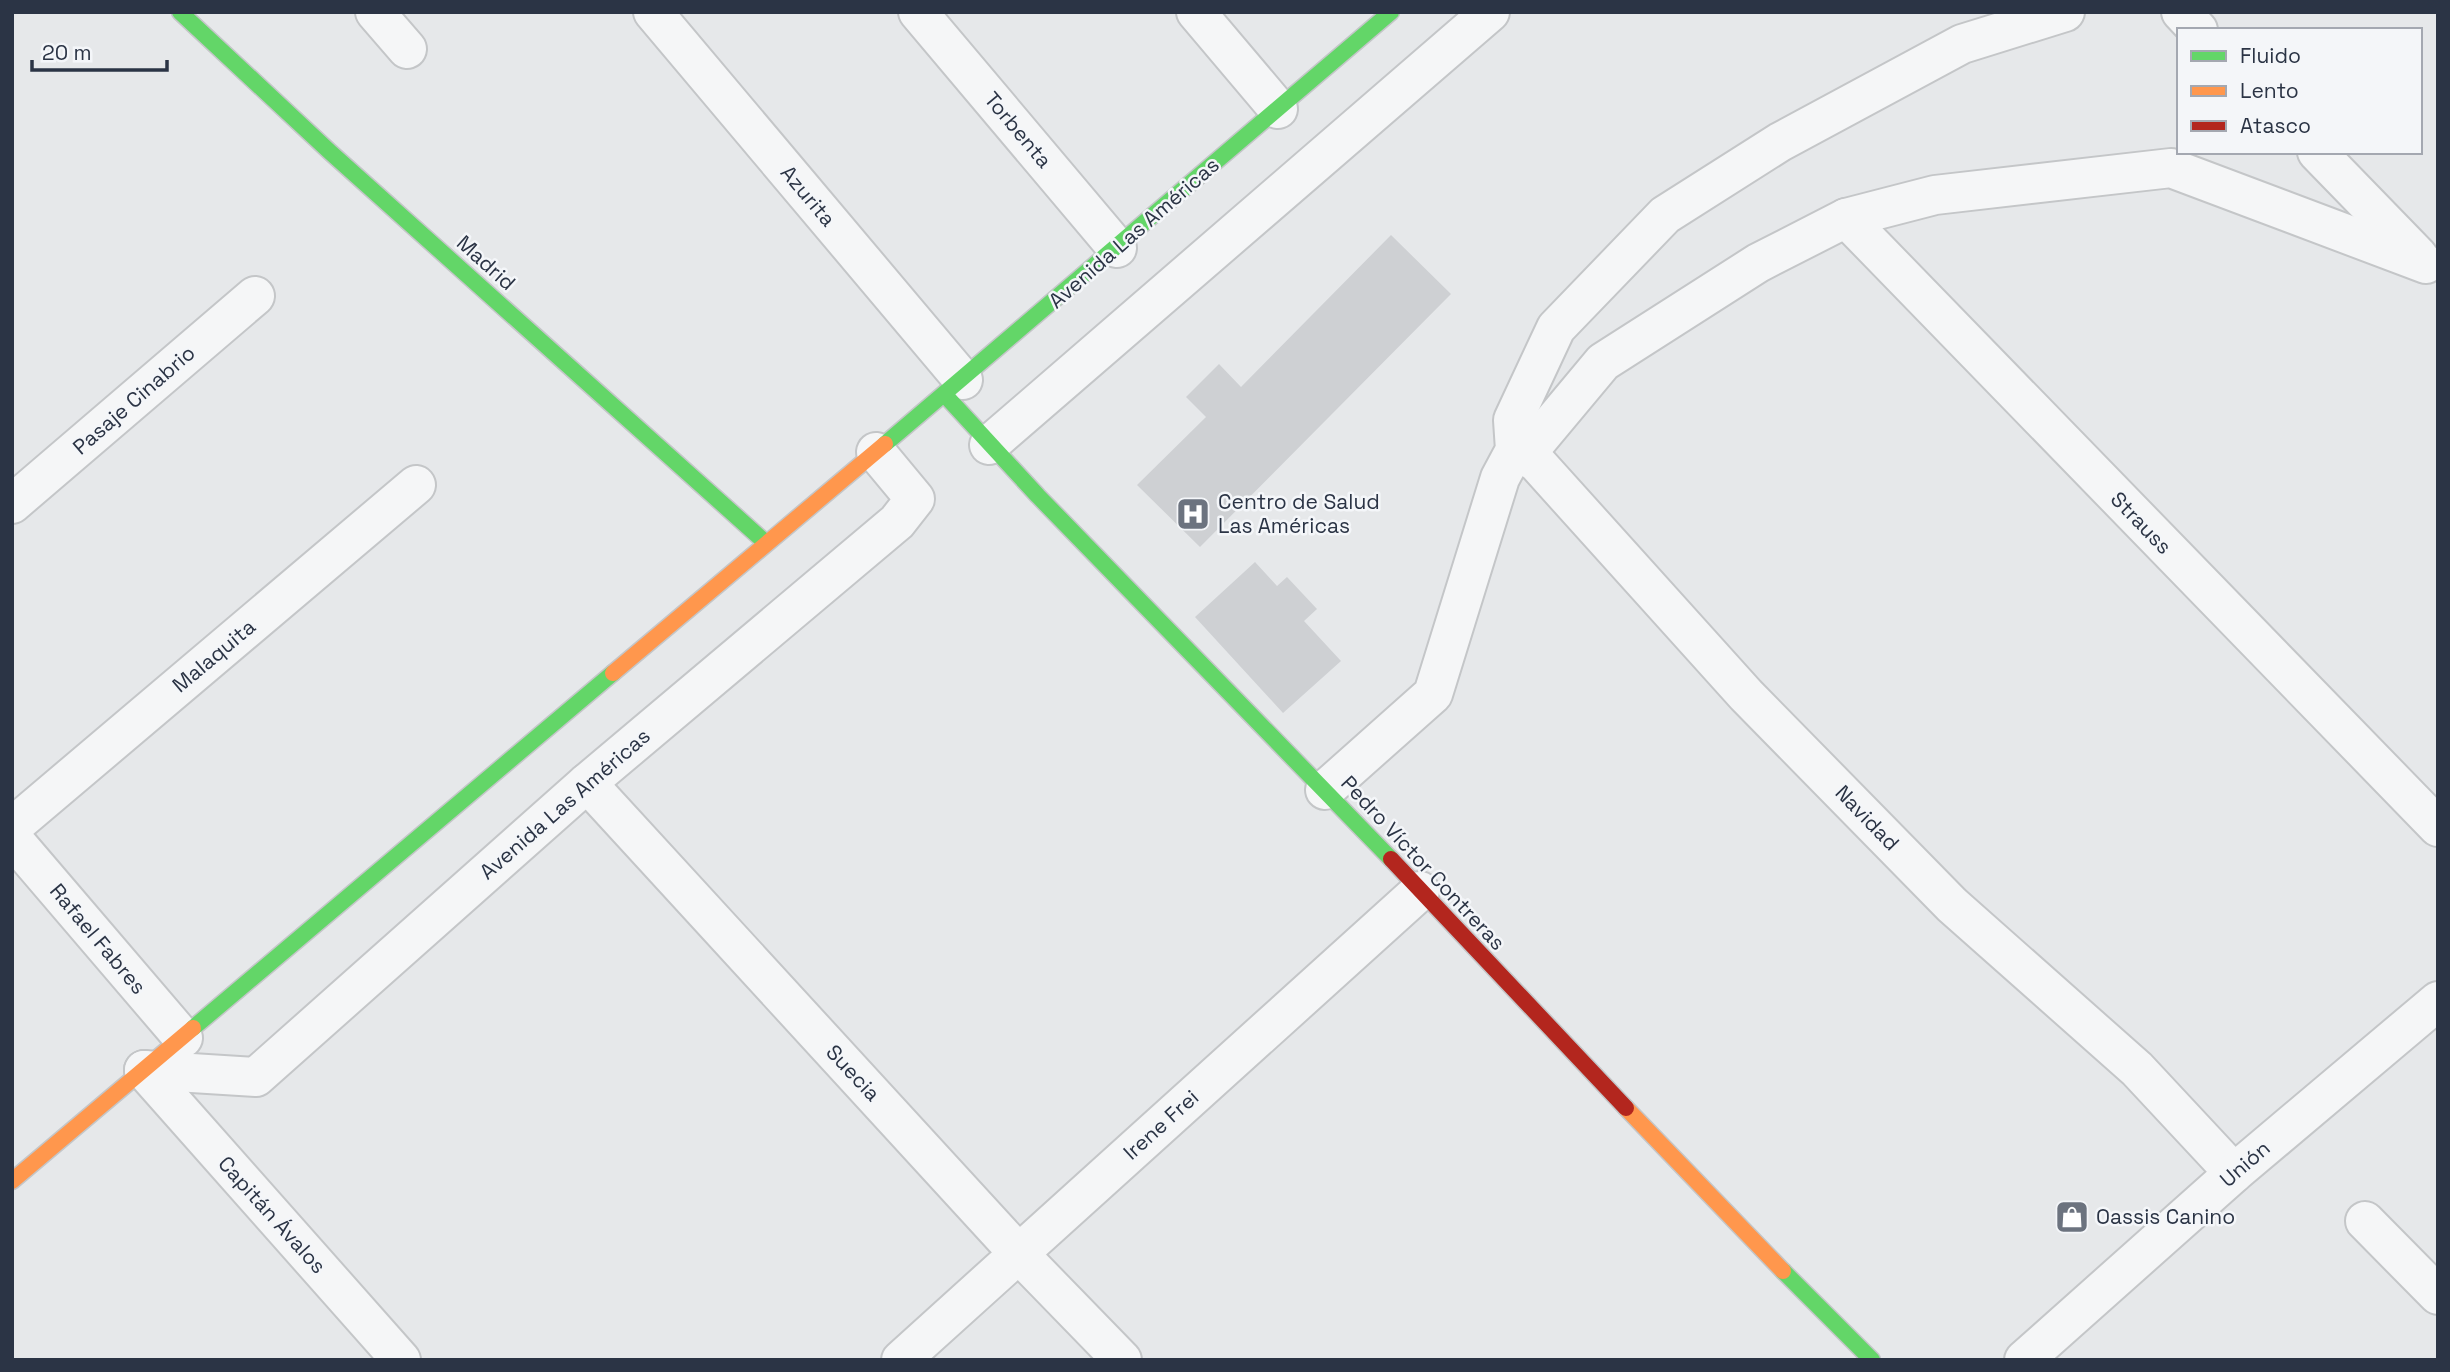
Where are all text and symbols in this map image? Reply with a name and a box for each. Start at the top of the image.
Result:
scale bar [32,28,166,72]
legend [2177,28,2422,154]
text: 20 m [42,39,92,66]
text: Fluido [2240,42,2301,69]
text: Lento [2240,77,2299,104]
street label: Torbenta [979,86,1058,173]
text: Atasco [2240,112,2311,139]
street label: Avenida Las Américas [1043,151,1225,314]
street label: Azurita [775,160,842,232]
street label: Madrid [451,229,521,296]
street label: Pasaje Cinabrio [67,339,200,460]
street label: Strauss [2105,486,2178,560]
place label: Centro de Salud Las Américas [1218,488,1380,539]
hospital icon: Centro de Salud Las Américas [1174,495,1212,533]
street label: Malaquita [167,613,261,698]
street label: Avenida Las Américas [474,722,656,885]
street label: Pedro Víctor Contreras [1335,770,1511,956]
street label: Navidad [1830,779,1905,856]
street label: Rafael Fabres [44,878,153,1000]
street label: Suecia [820,1039,886,1107]
street label: Irene Frei [1117,1084,1204,1166]
street label: Unión [2214,1134,2275,1193]
street label: Capitán Ávalos [212,1150,332,1279]
shop icon: Oassis Canino [2053,1198,2091,1236]
place label: Oassis Canino [2096,1203,2235,1230]

